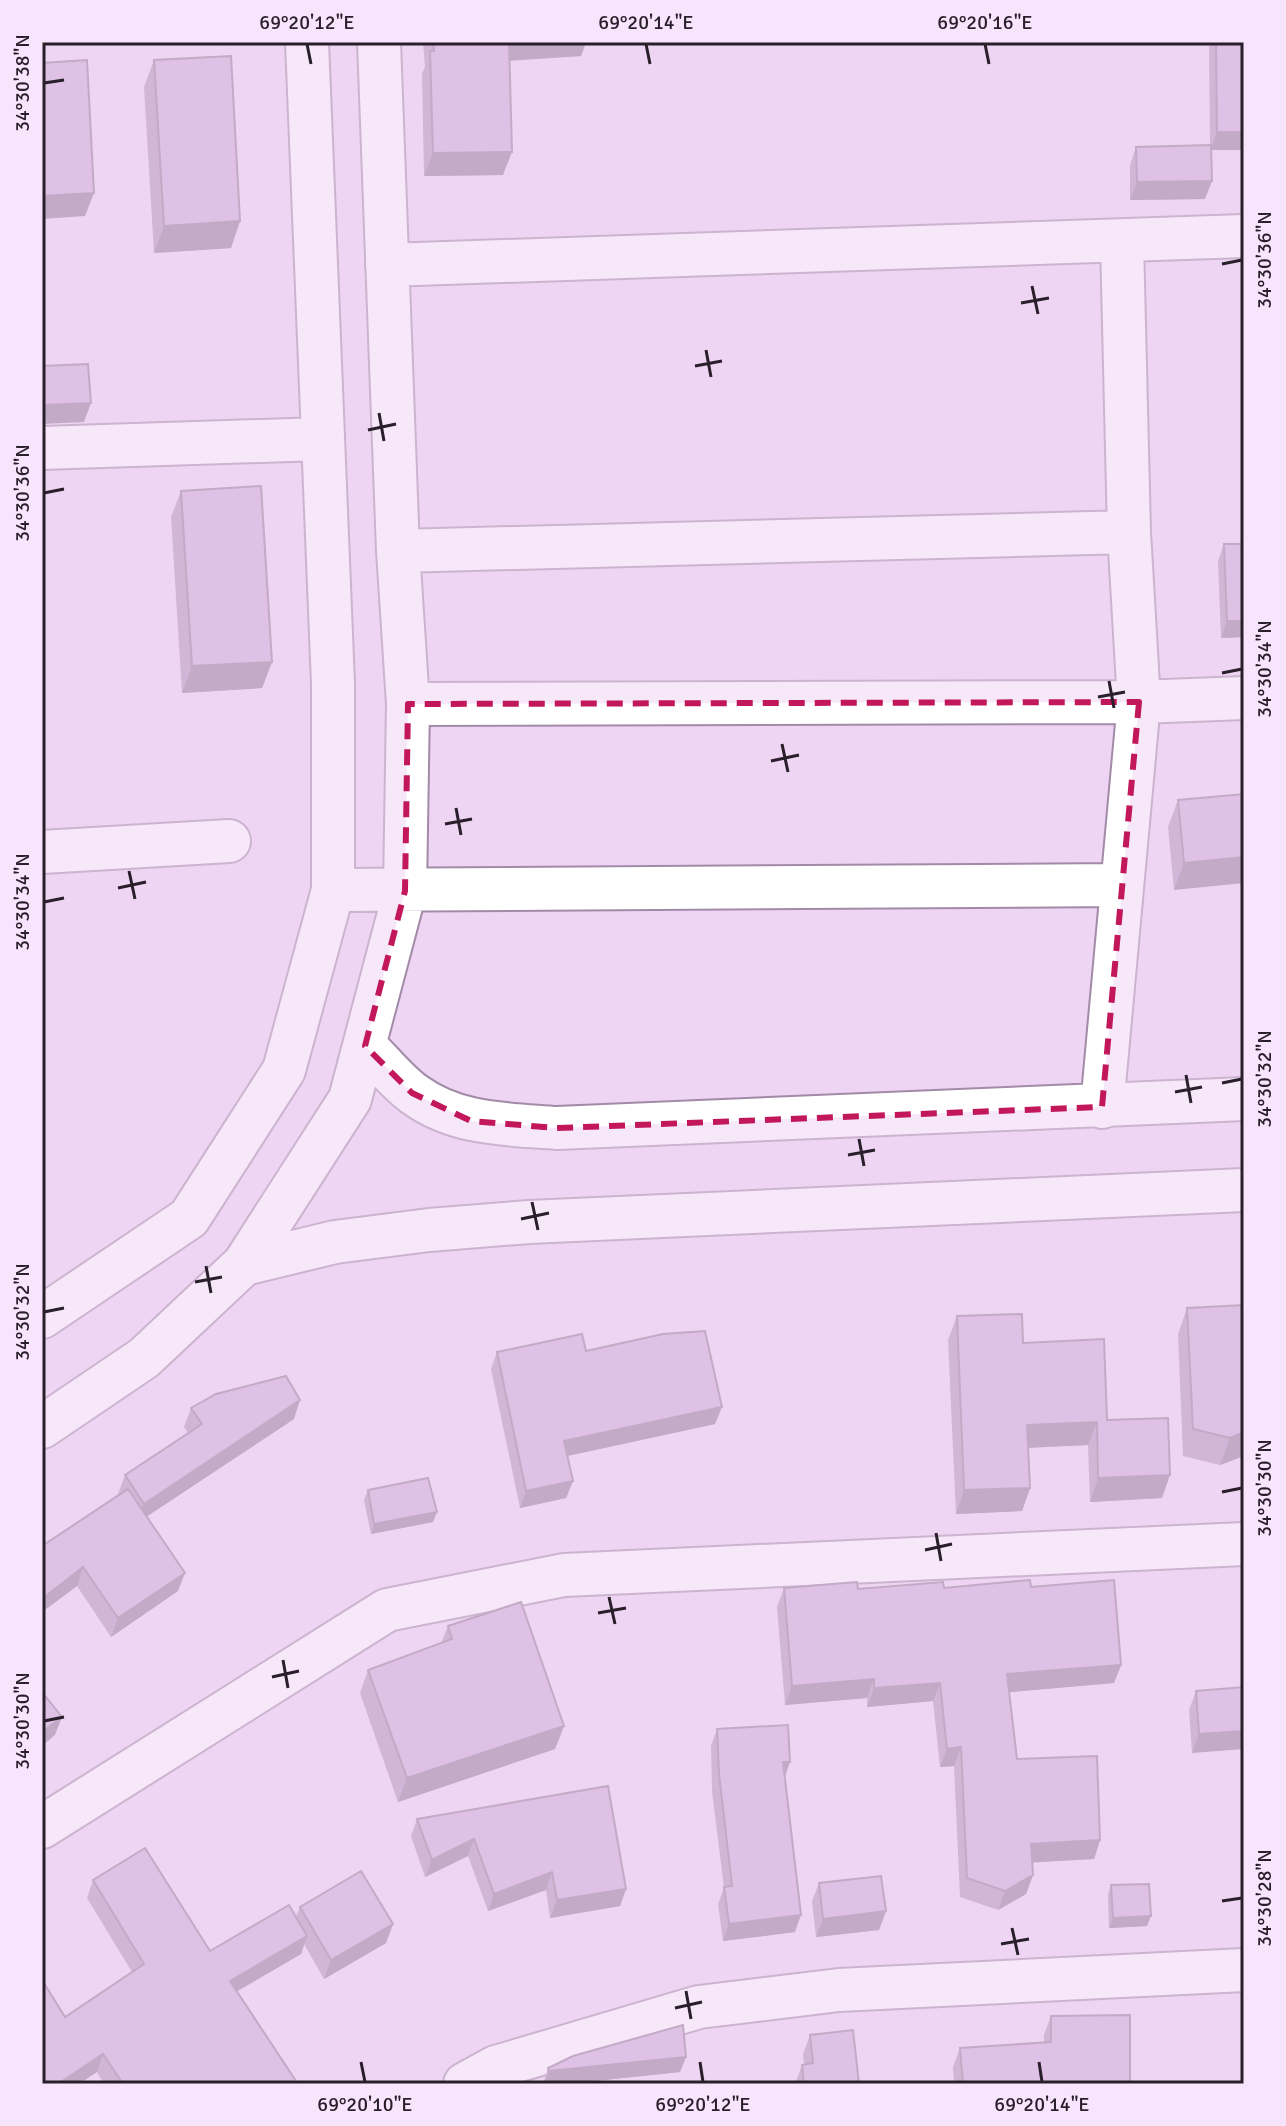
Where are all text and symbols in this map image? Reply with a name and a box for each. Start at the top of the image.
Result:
text: 69°20'12"E [259,10,355,35]
text: 69°20'14"E [598,10,694,35]
text: 69°20'16"E [937,10,1033,35]
text: 34°30'38"N [10,34,35,132]
text: 34°30'36"N [1252,211,1277,309]
text: 34°30'36"N [10,444,35,542]
text: 34°30'34"N [1252,620,1277,718]
text: 34°30'34"N [10,853,35,951]
text: 34°30'32"N [1252,1030,1277,1128]
text: 34°30'32"N [10,1263,35,1361]
text: 34°30'30"N [1252,1439,1277,1537]
text: 34°30'30"N [10,1672,35,1770]
text: 34°30'28"N [1252,1849,1277,1947]
text: 69°20'10"E [317,2092,413,2117]
text: 69°20'12"E [655,2092,751,2117]
text: 69°20'14"E [994,2092,1090,2117]

